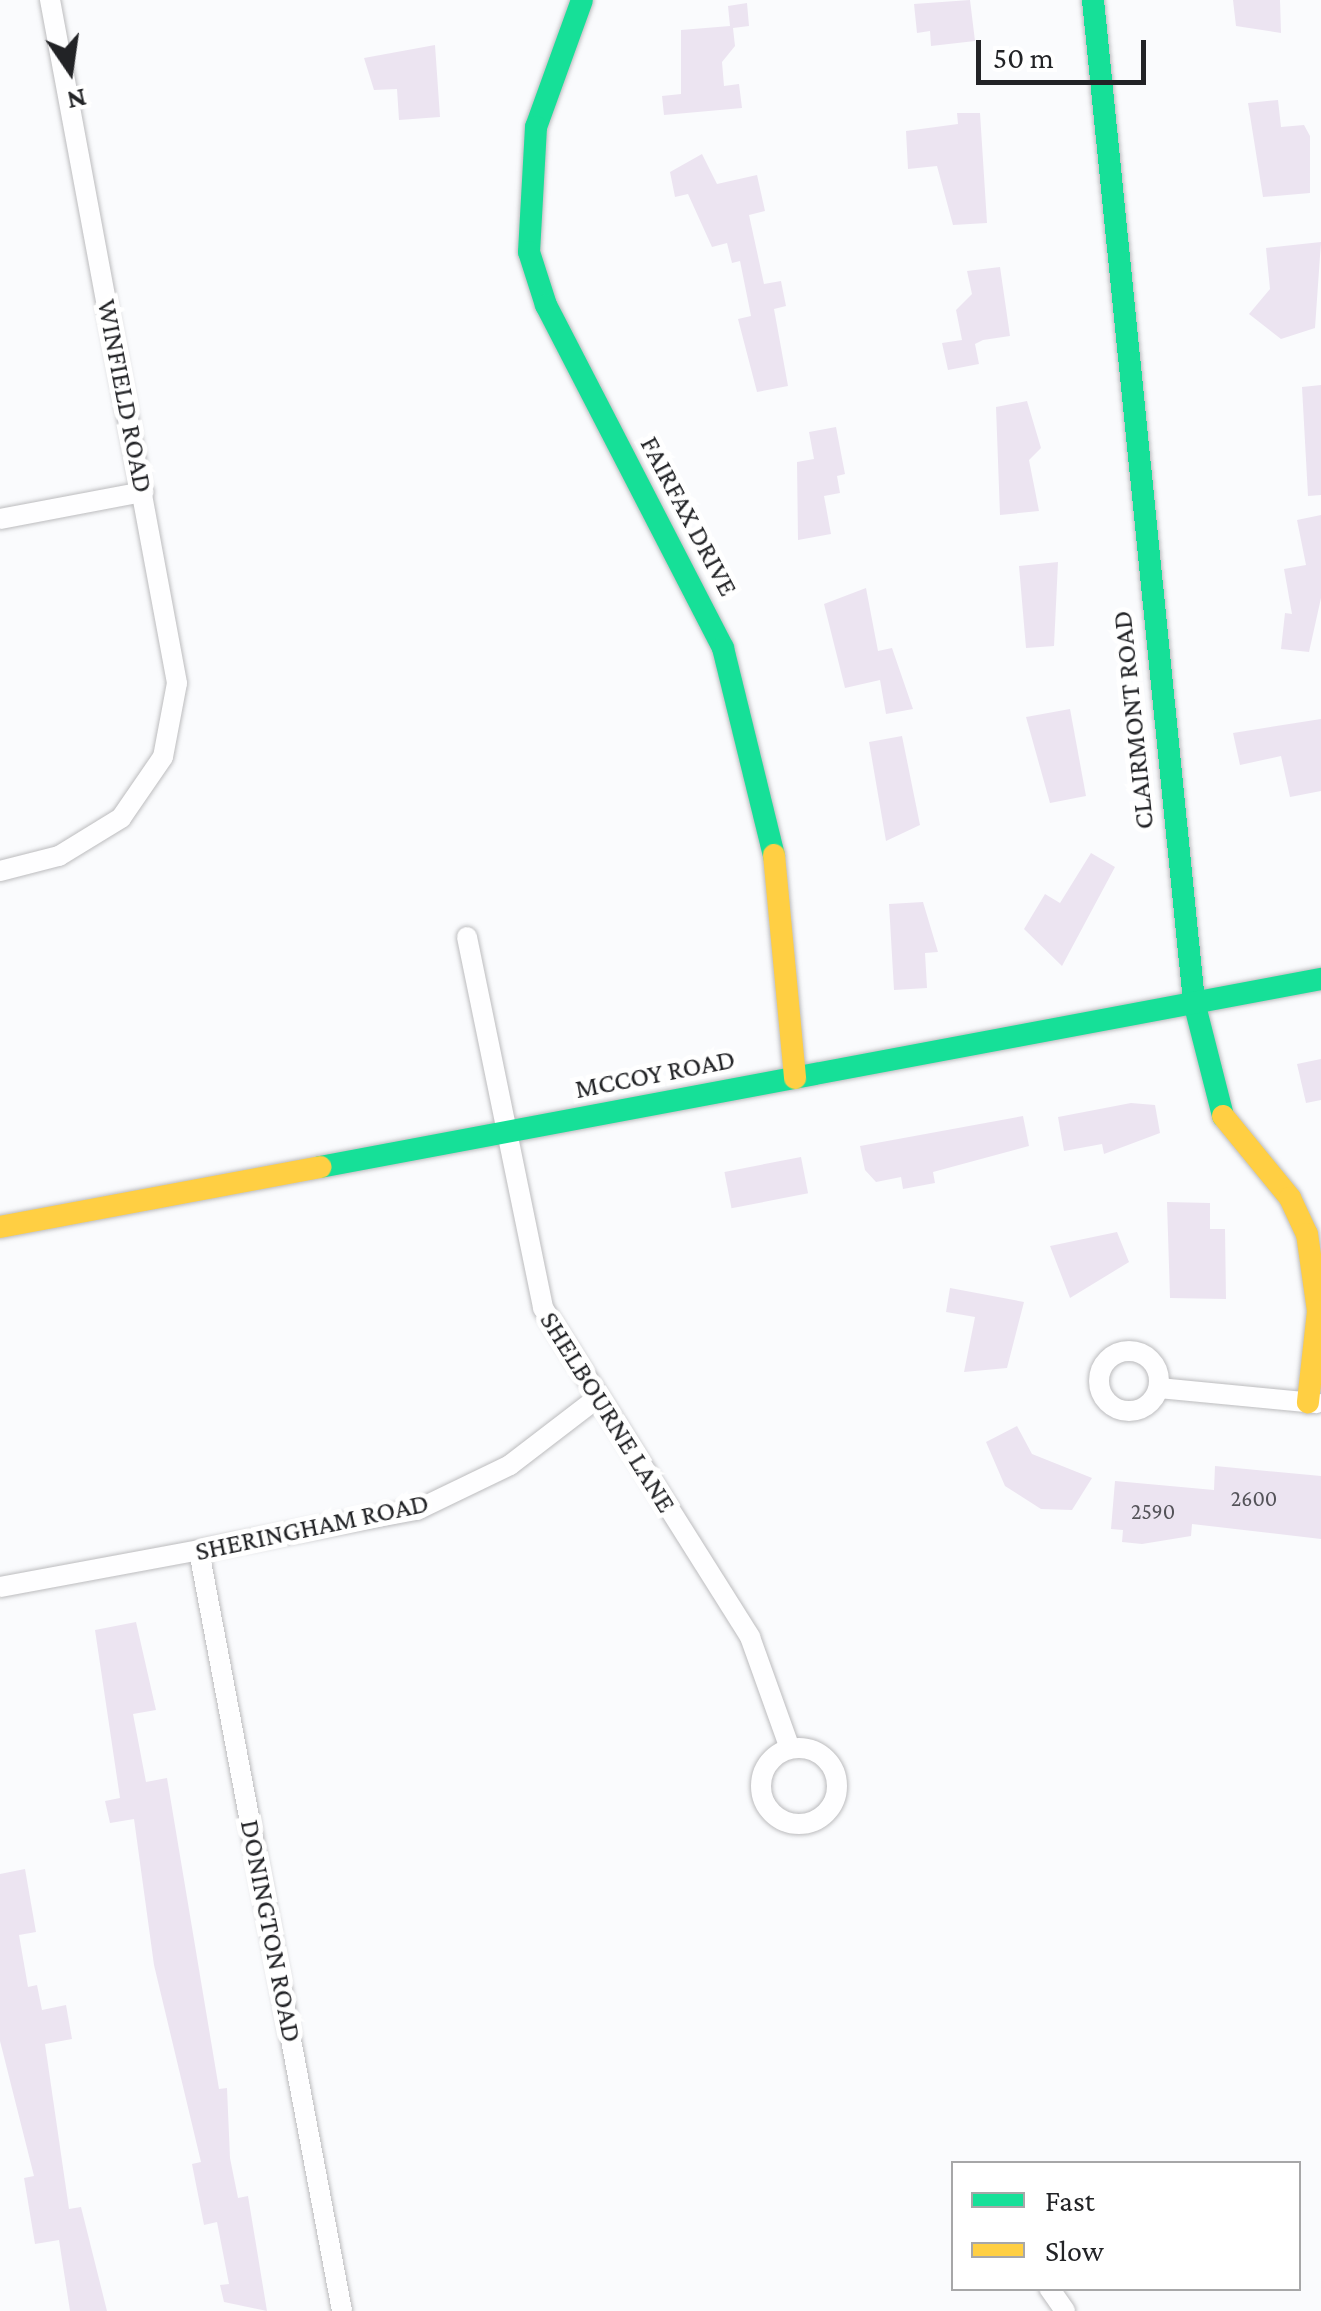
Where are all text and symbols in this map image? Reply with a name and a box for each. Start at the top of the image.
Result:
north arrow [20,20,120,120]
scale bar [981,20,1151,82]
text: 50 m [993,41,1054,74]
text: N [64,82,90,117]
street label: WINFIELD ROAD [90,296,160,496]
street label: FAIRFAX DRIVE [633,430,745,602]
street label: CLAIRMONT ROAD [1105,609,1161,831]
street label: MCCOY ROAD [572,1042,738,1106]
street label: SHELBOURNE LANE [533,1305,683,1519]
street label: SHERINGHAM ROAD [192,1486,432,1568]
house number: 2600 [1231,1486,1277,1512]
house number: 2590 [1131,1499,1175,1525]
street label: DONINGTON ROAD [233,1817,309,2045]
legend [951,2161,1301,2291]
text: Fast [1045,2184,1095,2217]
text: Slow [1045,2234,1104,2267]

